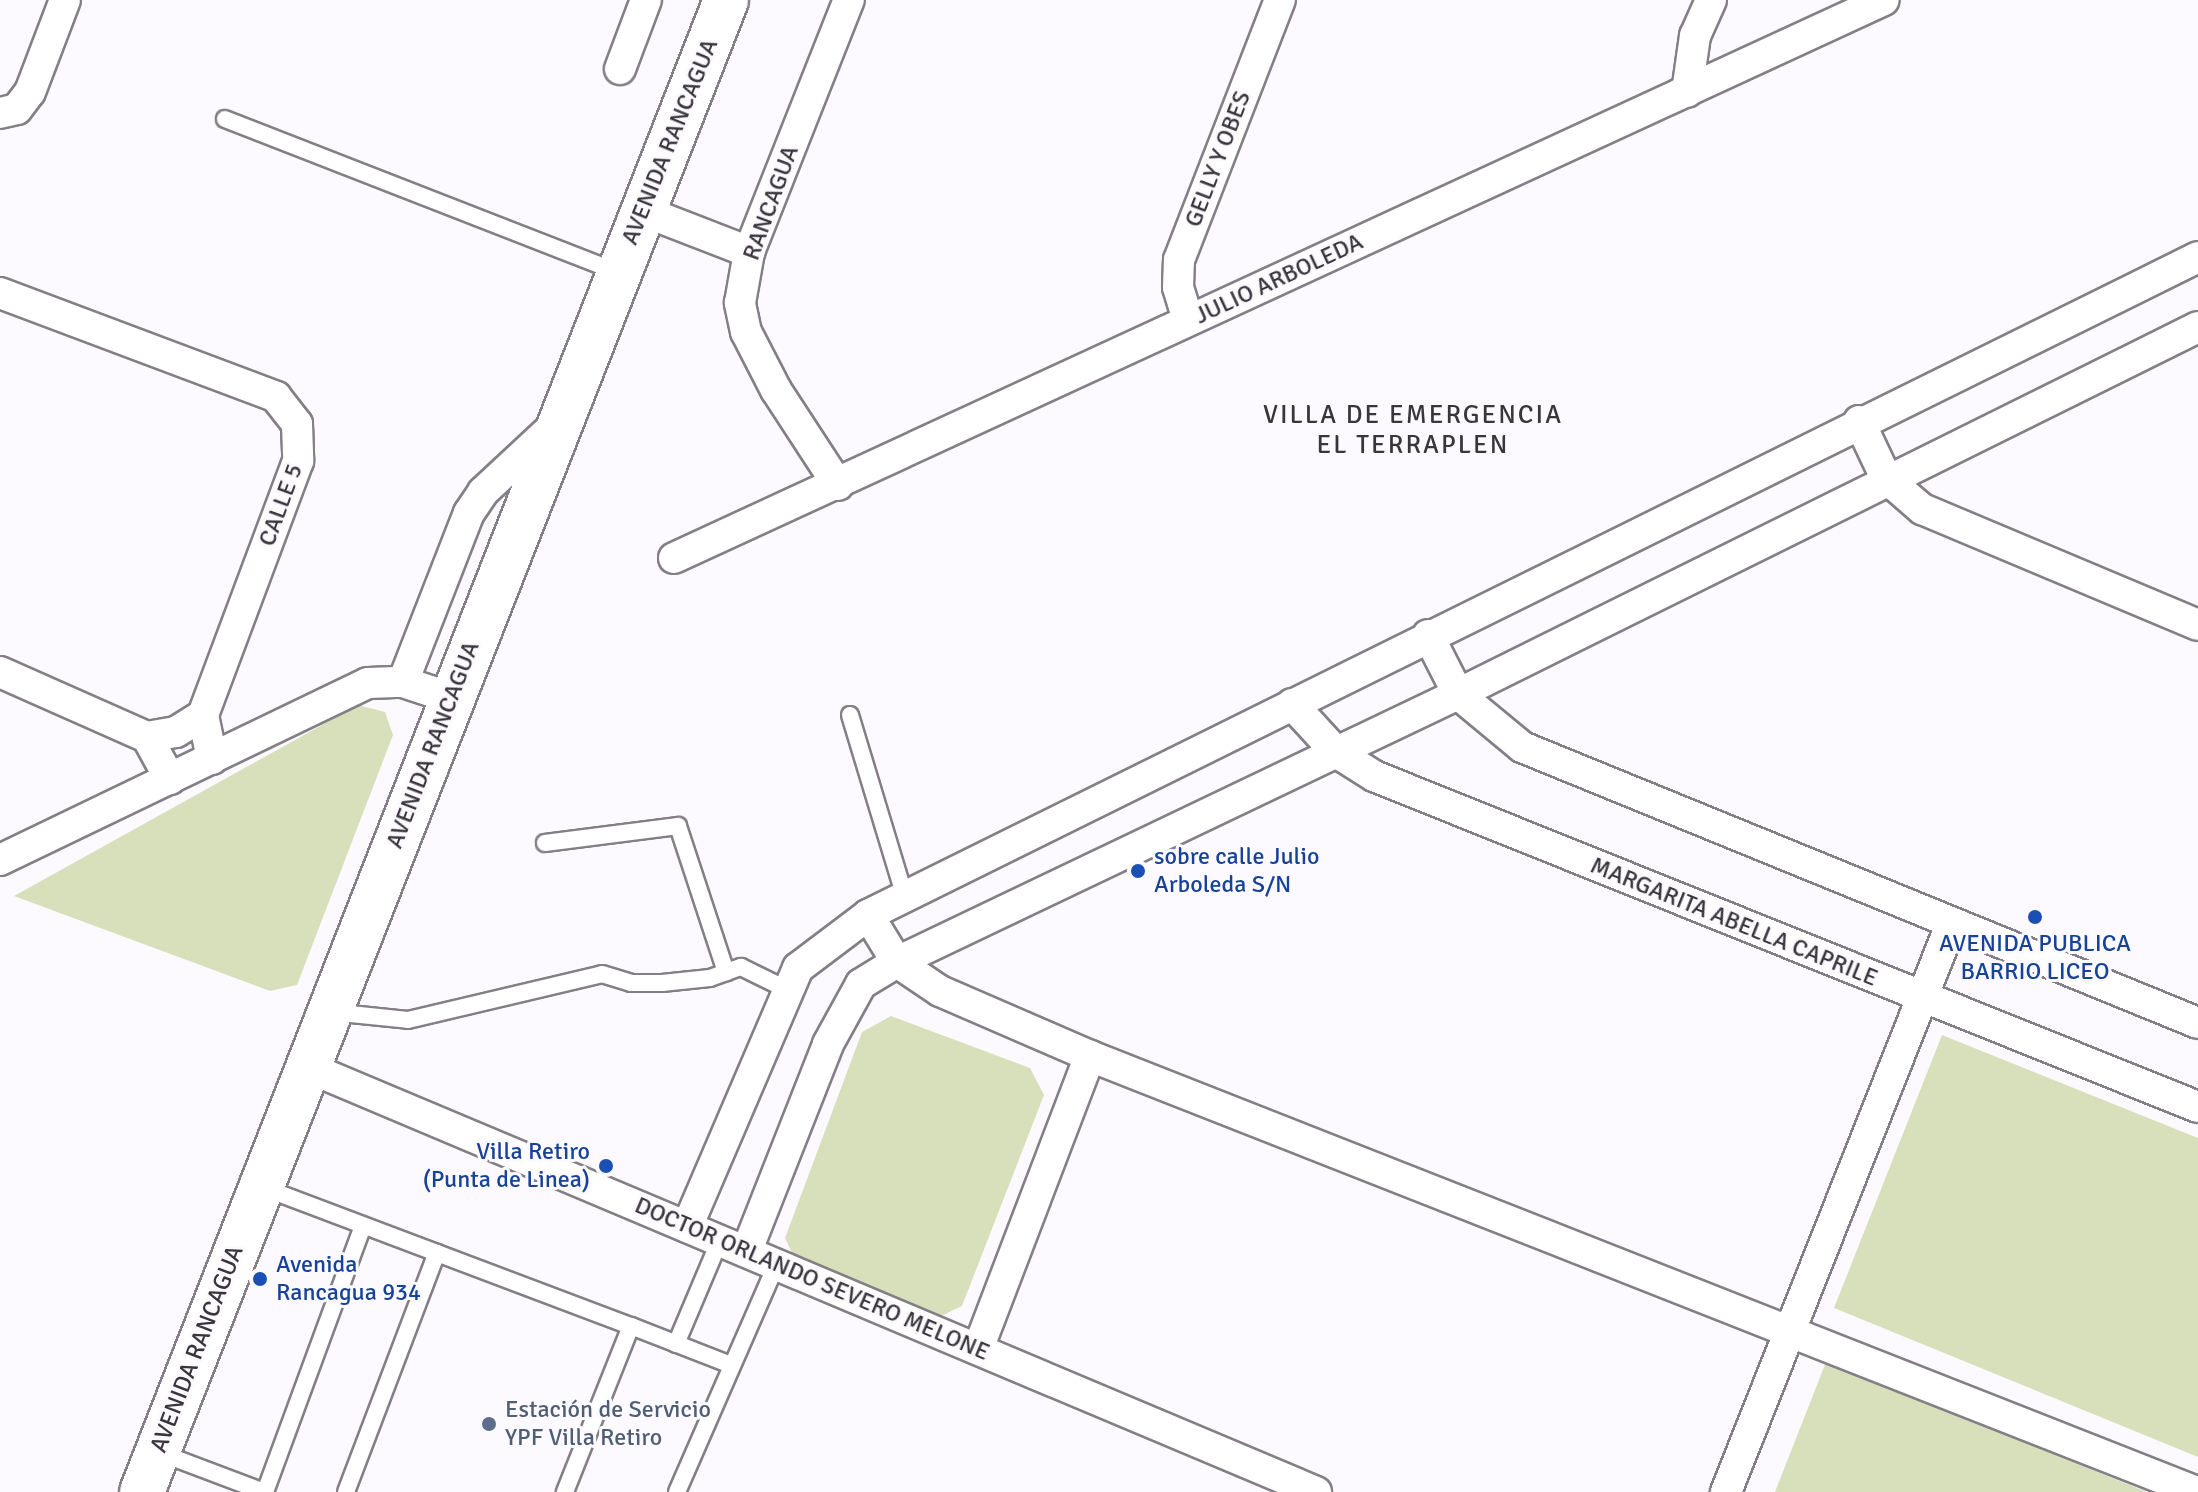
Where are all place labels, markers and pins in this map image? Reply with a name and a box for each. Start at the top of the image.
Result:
place label: sobre calle Julio Arboleda S/N [1154,843,1319,899]
marker: sobre calle Julio Arboleda S/N [1129,862,1147,880]
marker: AVENIDA PUBLICA BARRIO LICEO [2026,908,2044,926]
place label: AVENIDA PUBLICA BARRIO LICEO [1939,930,2131,986]
place label: Villa Retiro (Punta de Linea) [423,1138,590,1194]
marker: Villa Retiro (Punta de Linea) [597,1157,615,1175]
place label: Avenida Rancagua 934 [276,1251,421,1307]
marker: Avenida Rancagua 934 [251,1270,269,1288]
place label: Estación de Servicio YPF Villa Retiro [505,1396,711,1452]
marker: Estación de Servicio YPF Villa Retiro [480,1415,498,1433]

